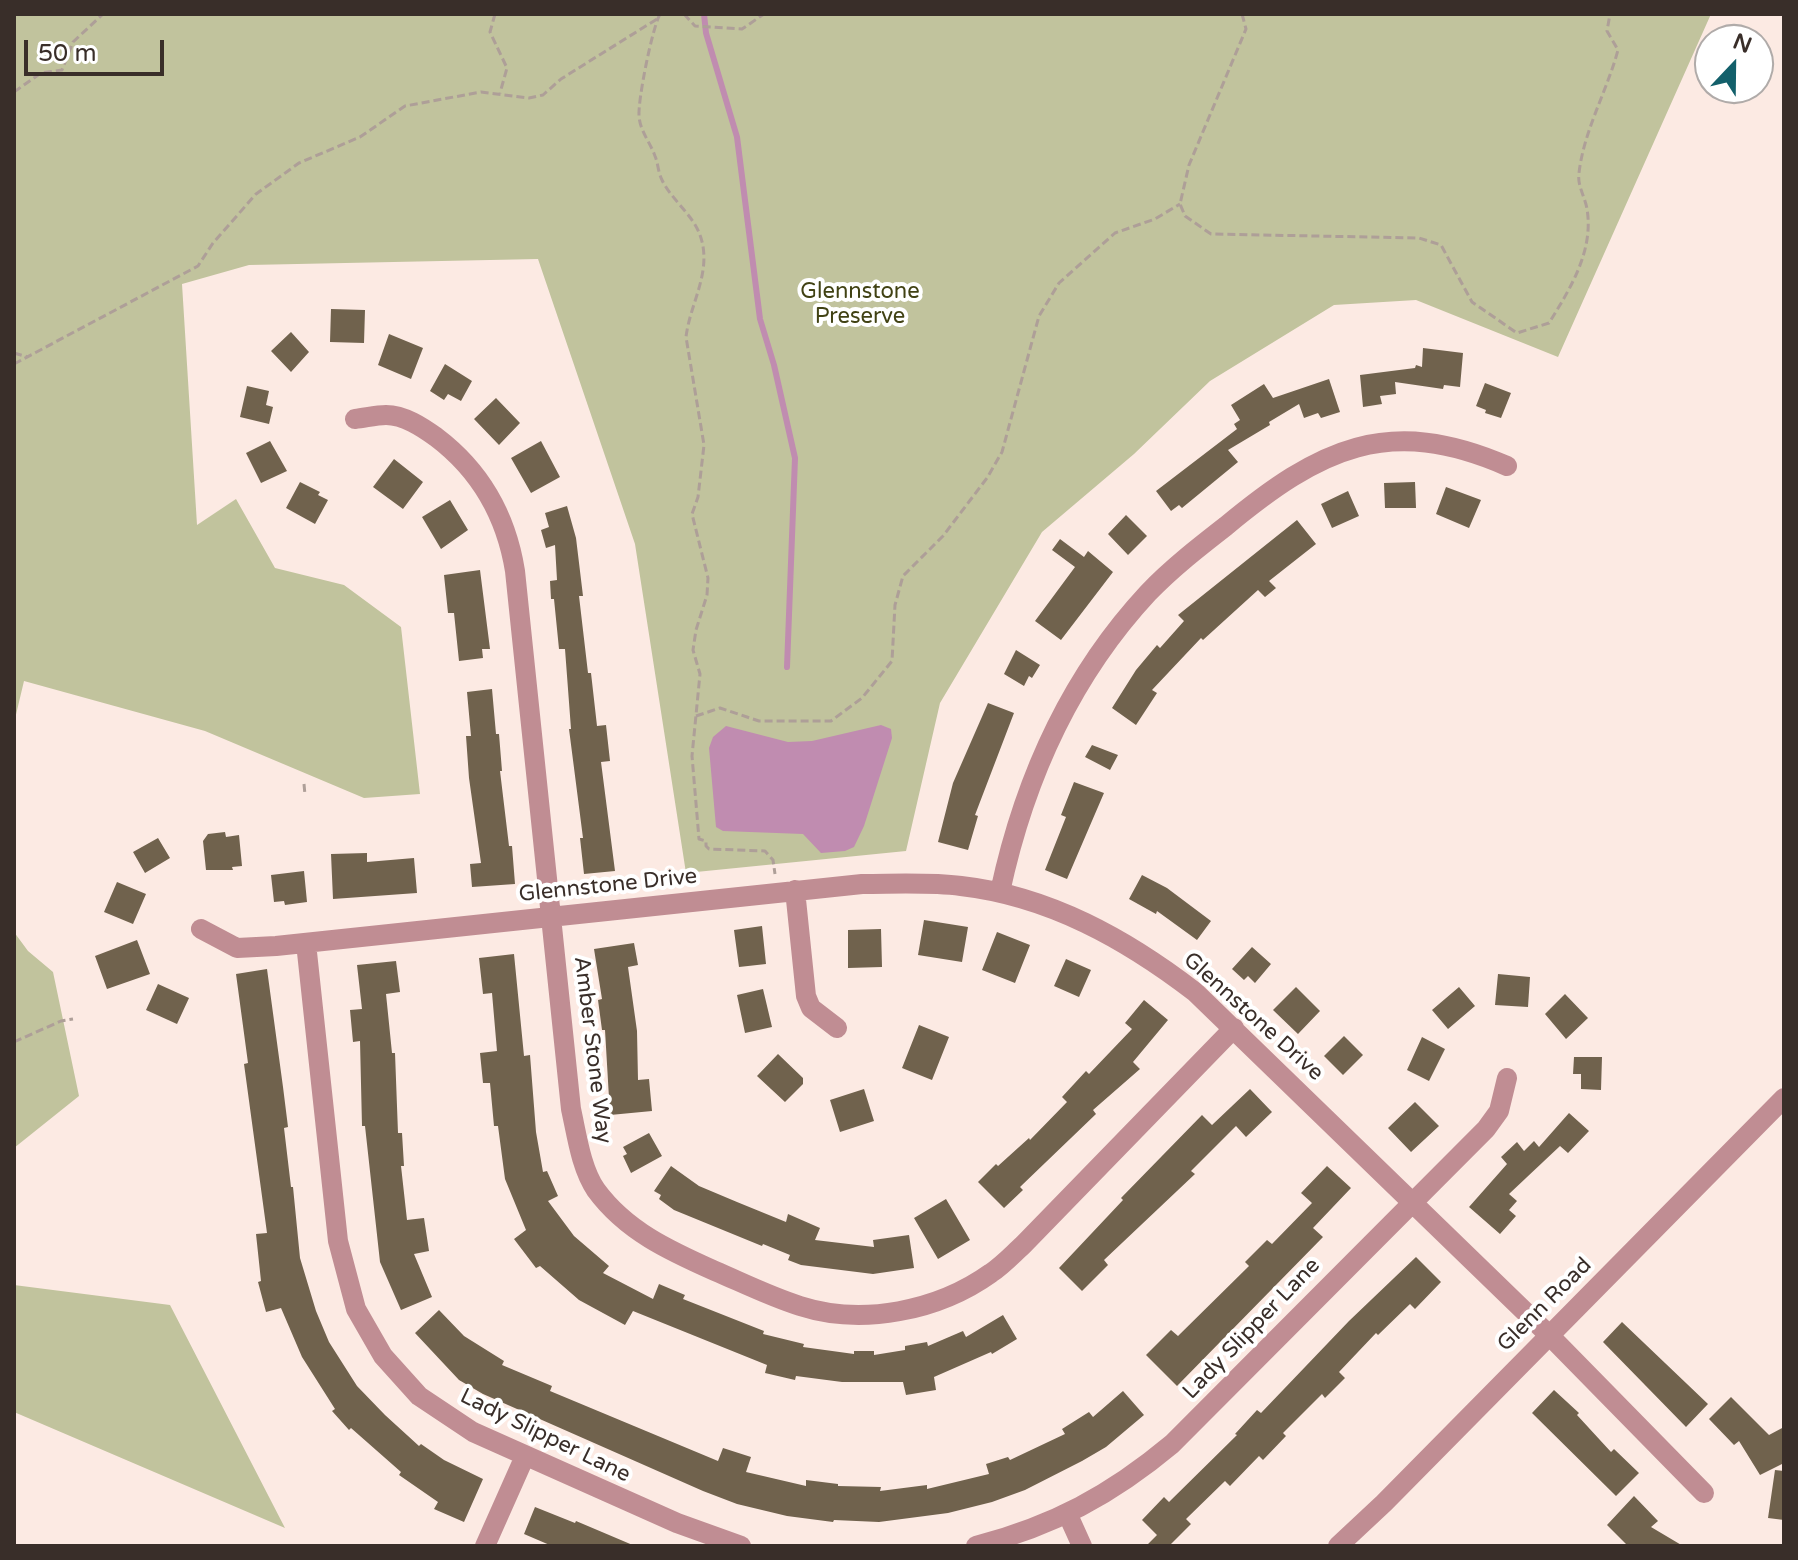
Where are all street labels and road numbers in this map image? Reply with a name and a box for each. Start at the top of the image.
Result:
street label: Glennstone Drive [517,864,699,908]
street label: Glennstone Drive [1178,947,1328,1087]
street label: Amber Stone Way [567,955,617,1145]
street label: Glenn Road [1492,1252,1598,1358]
street label: Lady Slipper Lane [1178,1253,1326,1405]
street label: Lady Slipper Lane [456,1383,634,1489]

